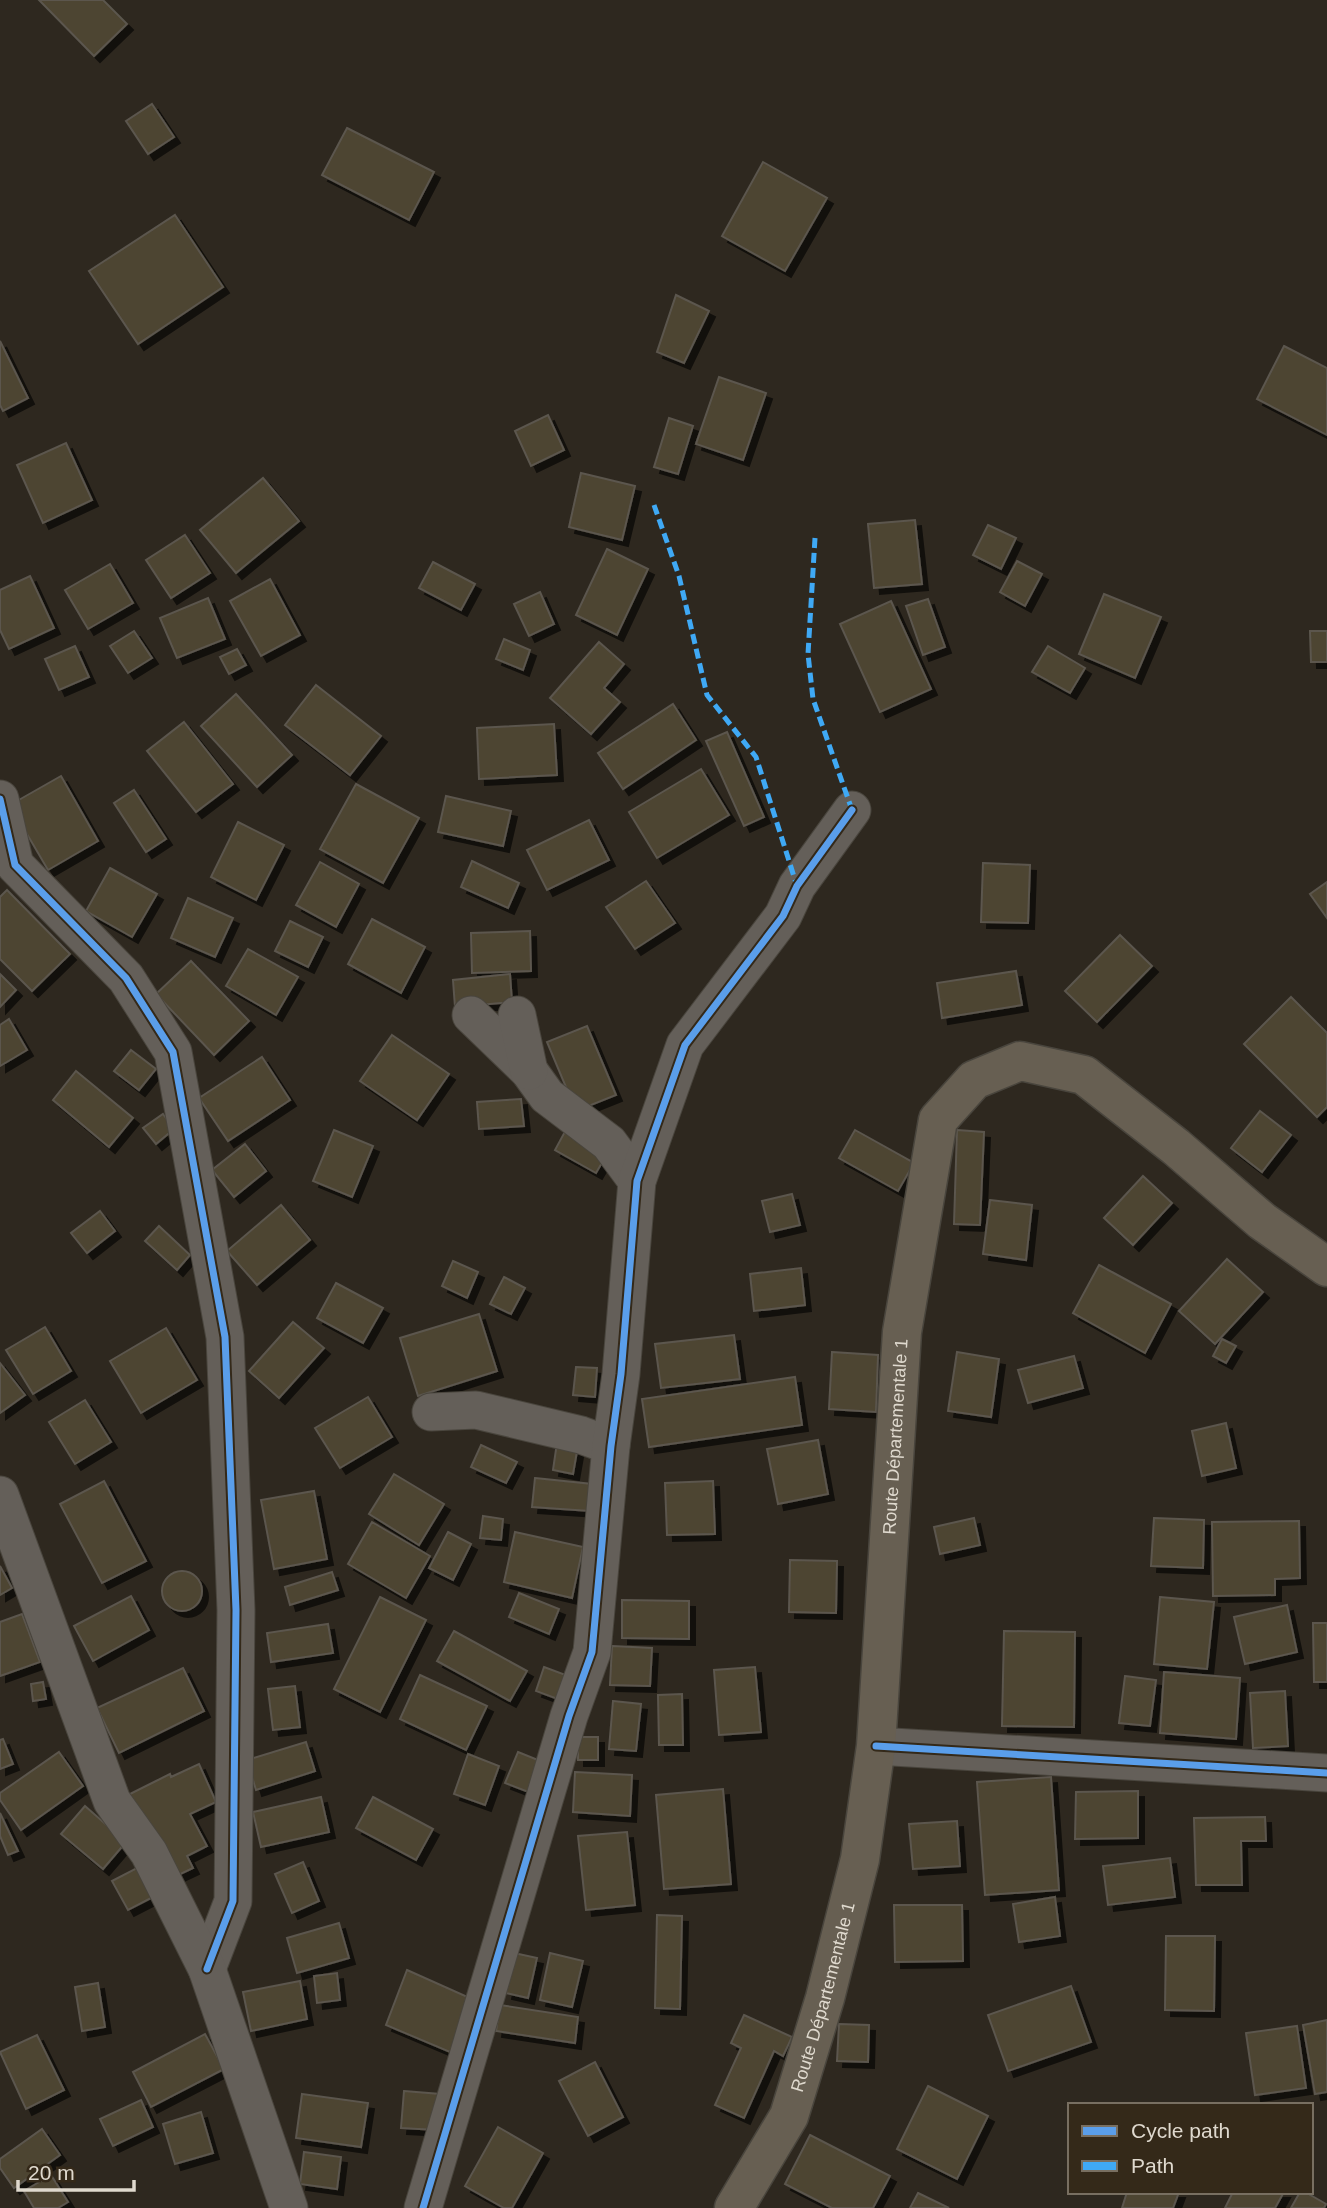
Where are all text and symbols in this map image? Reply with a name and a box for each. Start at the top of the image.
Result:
street label: Route Départementale 1 [879,1338,912,1535]
street label: Route Départementale 1 [787,1900,859,2094]
legend [1068,2103,1313,2194]
text: Cycle path [1131,2119,1230,2142]
scale bar [18,2148,133,2192]
text: Path [1131,2154,1174,2177]
text: 20 m [28,2161,75,2184]

